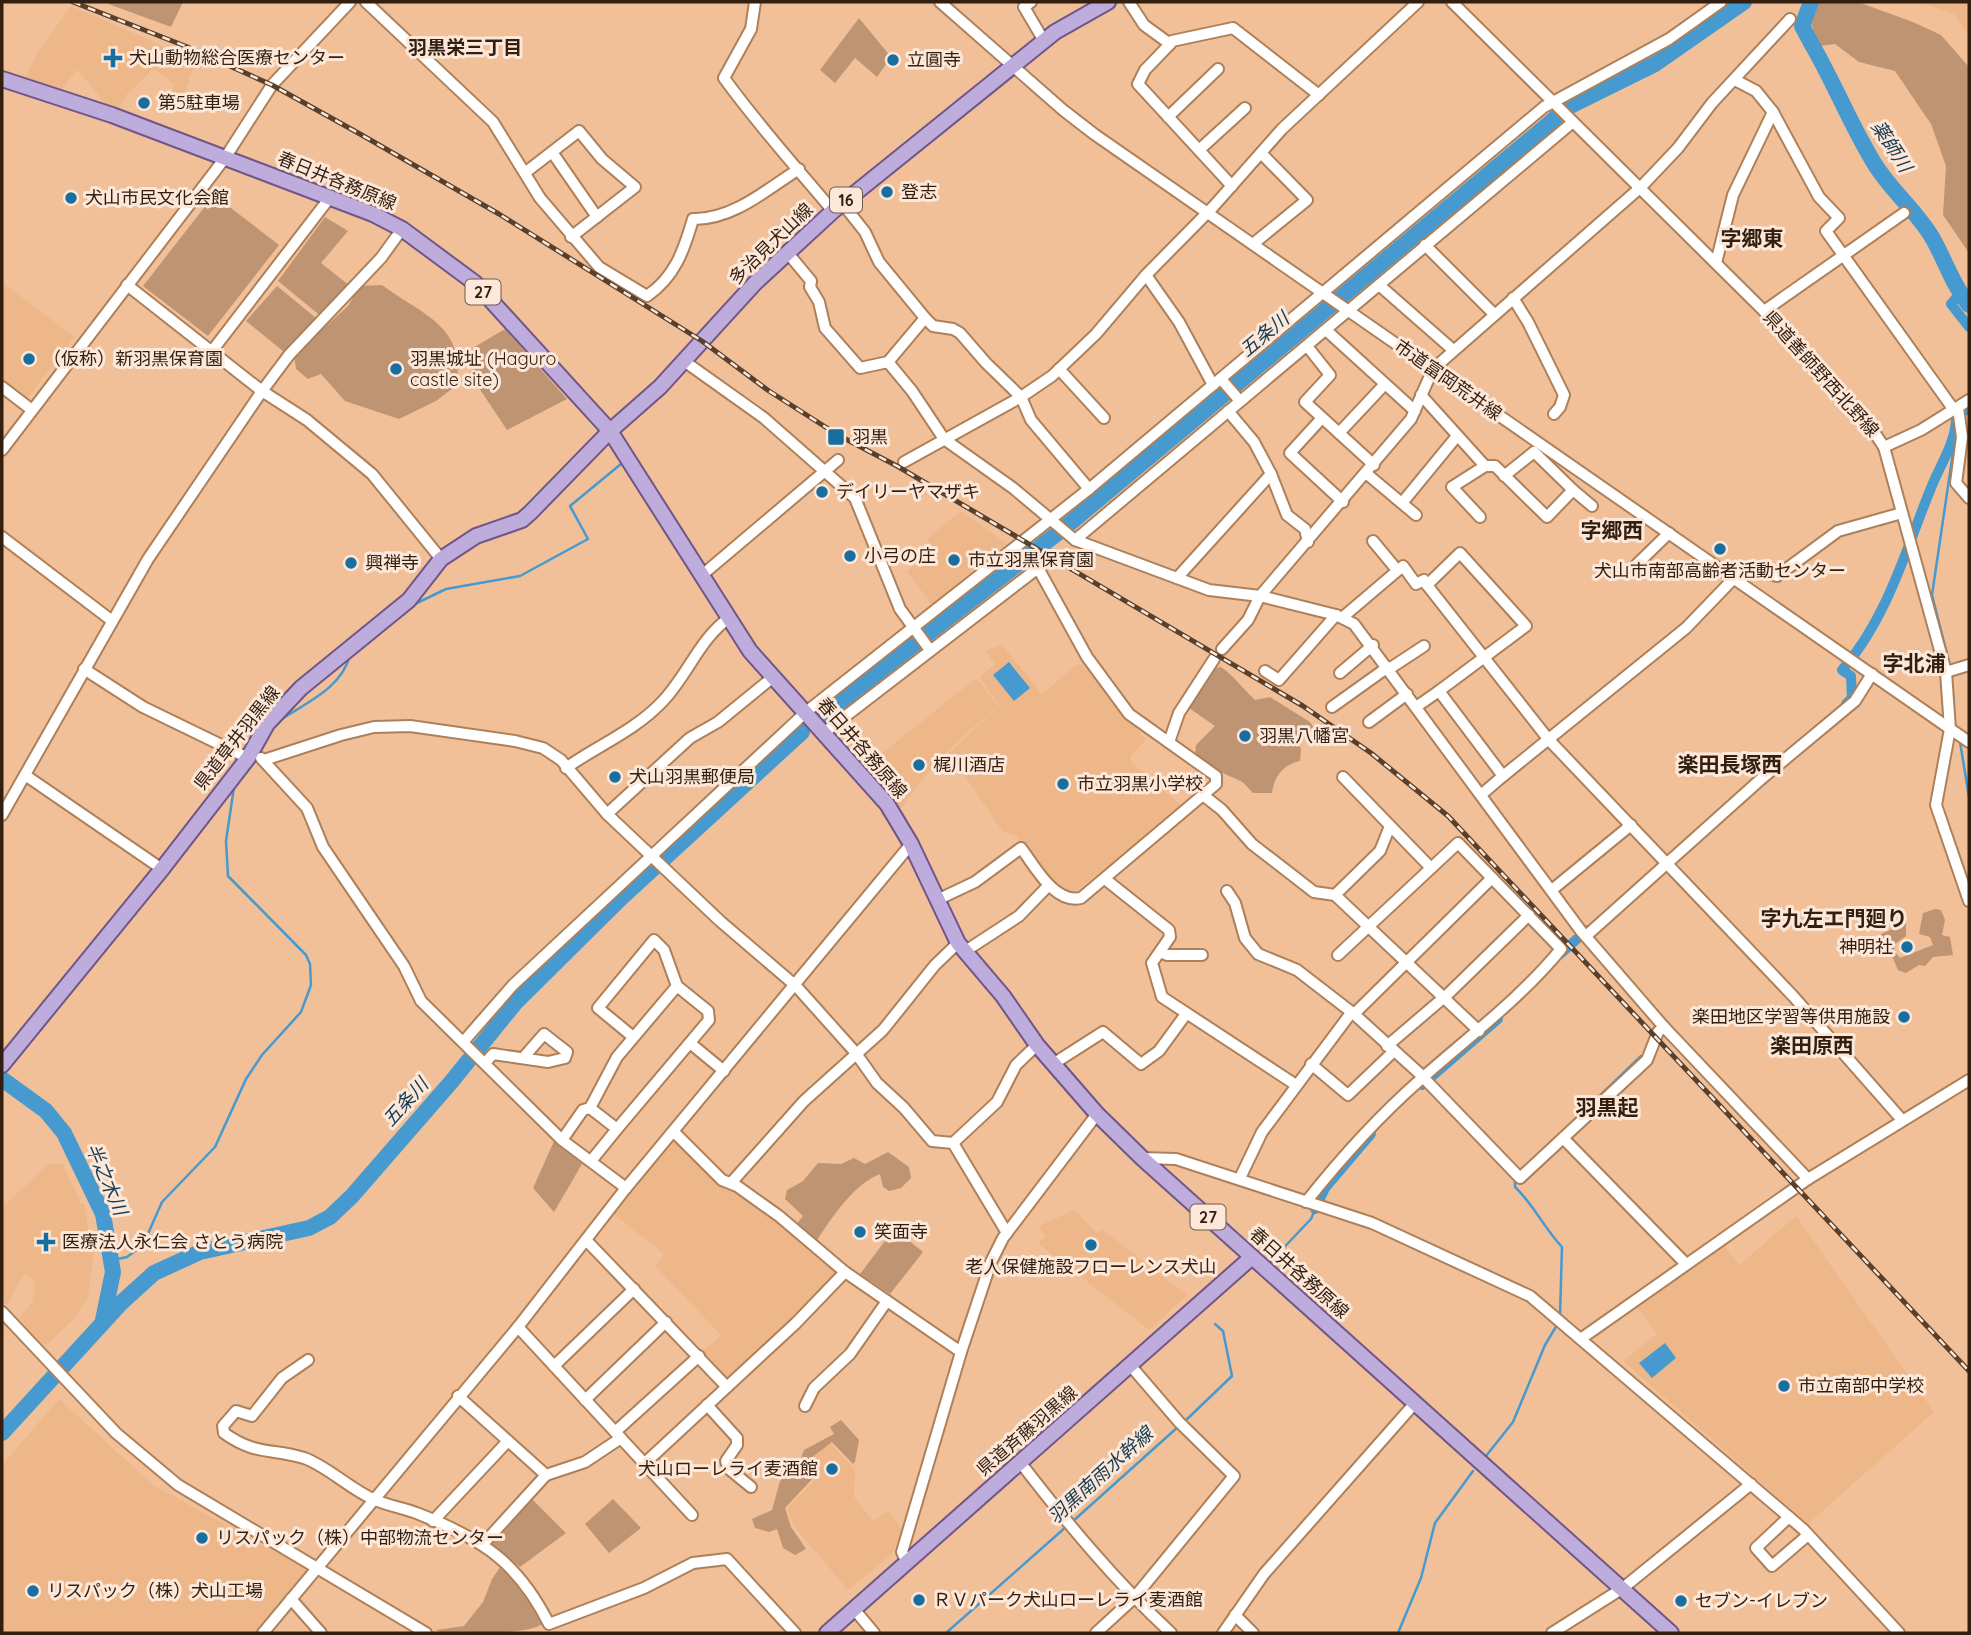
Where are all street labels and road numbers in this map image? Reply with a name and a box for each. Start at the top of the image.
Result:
street label: 春日井各務原線 [274,146,400,215]
road number: 16 [830,188,862,212]
street label: 多治見犬山線 [724,198,817,289]
road number: 27 [466,280,500,304]
street label: 県道善師野西北野線 [1759,306,1884,442]
street label: 市道富岡荒井線 [1390,334,1506,425]
street label: 県道草井羽黒線 [189,681,284,794]
street label: 春日井各務原線 [812,693,912,803]
road number: 27 [1190,1204,1226,1230]
street label: 春日井各務原線 [1245,1222,1354,1323]
street label: 県道斉藤羽黒線 [972,1381,1082,1481]

